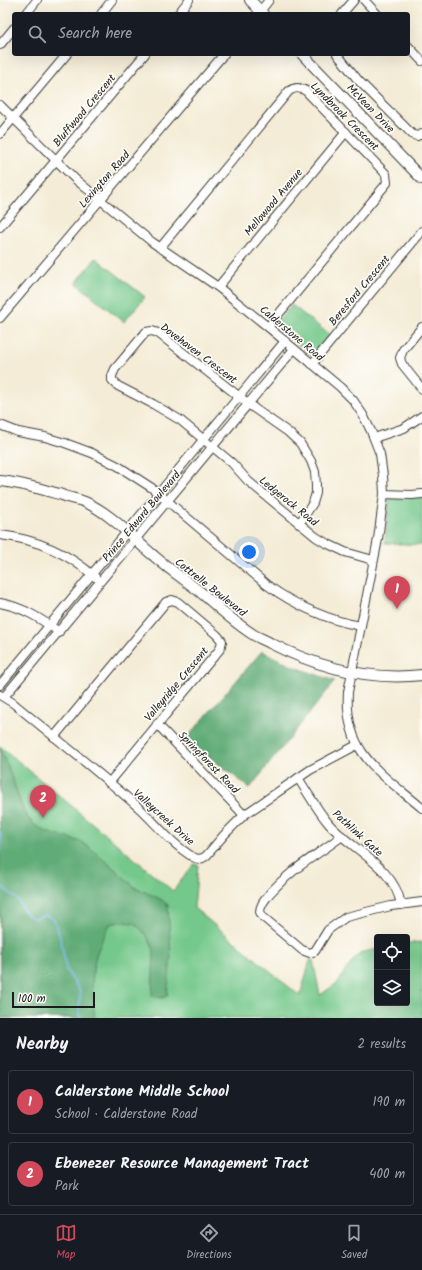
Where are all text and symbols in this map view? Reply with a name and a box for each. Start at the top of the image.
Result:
search box [12,12,410,56]
text: Search here [58,22,132,46]
icon: search [26,23,48,45]
street label: Bluffwood Crescent [49,70,121,151]
street label: Lyndbrook Crescent [306,78,383,156]
street label: McVean Drive [342,80,399,138]
street label: Lexington Road [75,147,135,212]
street label: Mellowood Avenue [240,165,308,240]
street label: Beresford Crescent [325,251,395,330]
street label: Calderstone Road [255,301,328,367]
street label: Dovehaven Crescent [156,319,241,389]
street label: Prince Edward Boulevard [98,467,186,566]
street label: Ledgerock Road [255,472,322,532]
your location [239,542,259,562]
street label: Cottrelle Boulevard [170,554,251,622]
pin: 1 [384,576,410,609]
street label: Valleyridge Crescent [140,643,214,726]
street label: Springforest Road [173,727,243,799]
pin: 2 [30,785,56,818]
street label: Valleycreek Drive [129,785,198,850]
street label: Pathlink Gate [328,806,387,862]
map controls [374,934,410,1006]
button: locate [374,934,410,970]
button: layers [374,970,410,1006]
scale bar [12,990,95,1009]
text: 100 m [18,990,46,1008]
text: Nearby [16,1031,68,1058]
text: 2 results [358,1034,406,1055]
text: Calderstone Middle School [55,1080,229,1104]
text: 1 [28,1092,32,1113]
text: 190 m [373,1092,405,1113]
text: School · Calderstone Road [55,1104,197,1125]
text: Ebenezer Resource Management Tract [55,1152,309,1176]
text: 2 [26,1164,34,1185]
text: 400 m [369,1164,405,1185]
text: Park [55,1176,79,1197]
tab: Map [55,1222,77,1264]
tab: Directions [186,1222,232,1264]
tab: Saved [341,1222,367,1264]

